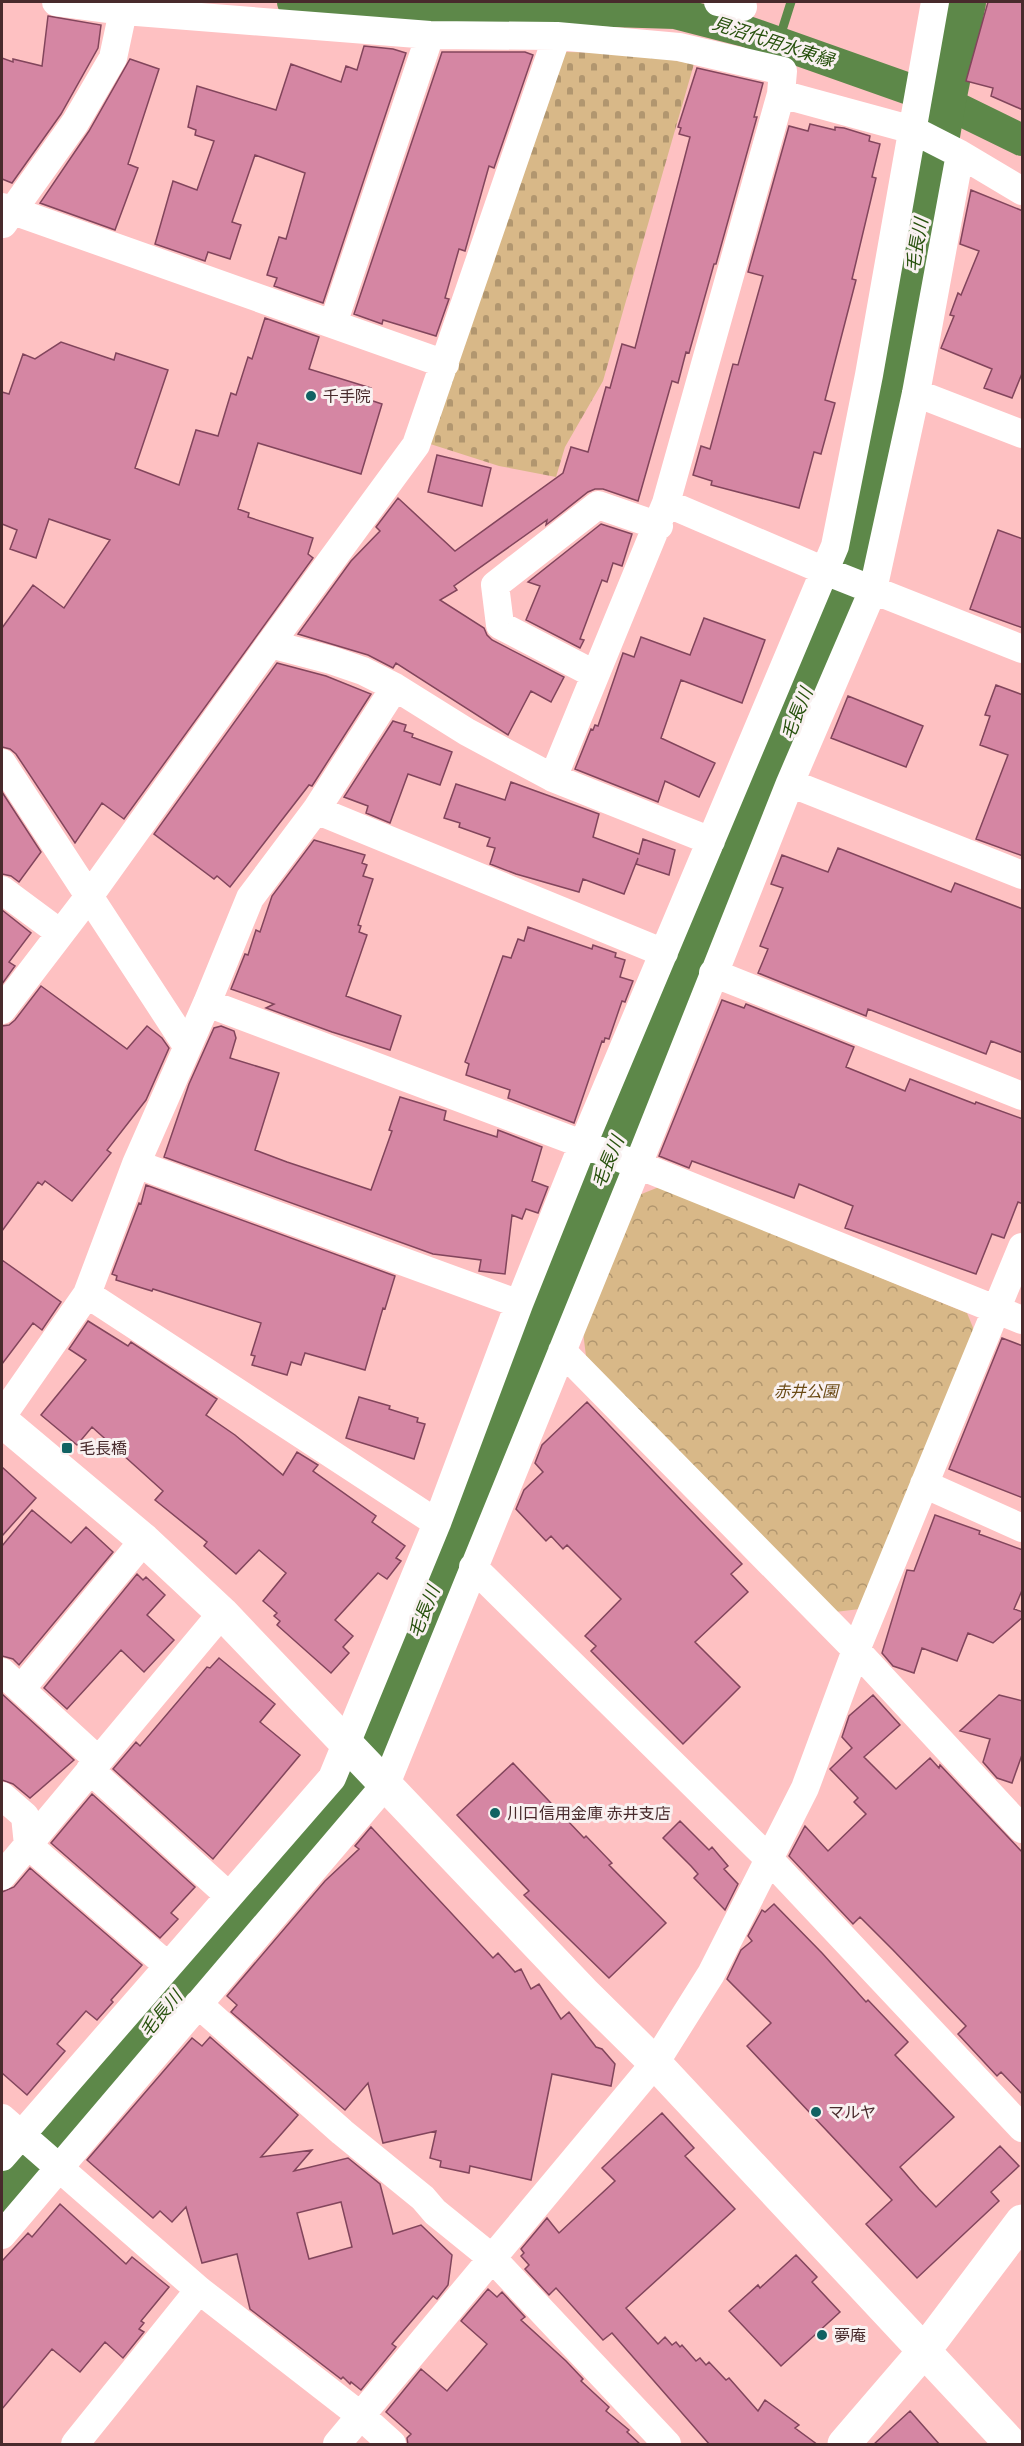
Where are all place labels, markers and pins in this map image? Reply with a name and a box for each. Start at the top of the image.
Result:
place label: 千手院 [323,385,371,407]
marker: 千手院 [304,389,318,403]
place label: 毛長橋 [79,1437,127,1459]
marker: 毛長橋 [60,1441,74,1455]
place label: 川口信用金庫 赤井支店 [507,1802,671,1824]
marker: 川口信用金庫 赤井支店 [488,1806,502,1820]
place label: マルヤ [828,2101,876,2123]
marker: マルヤ [809,2105,823,2119]
place label: 夢庵 [834,2324,866,2346]
marker: 夢庵 [815,2328,829,2342]

